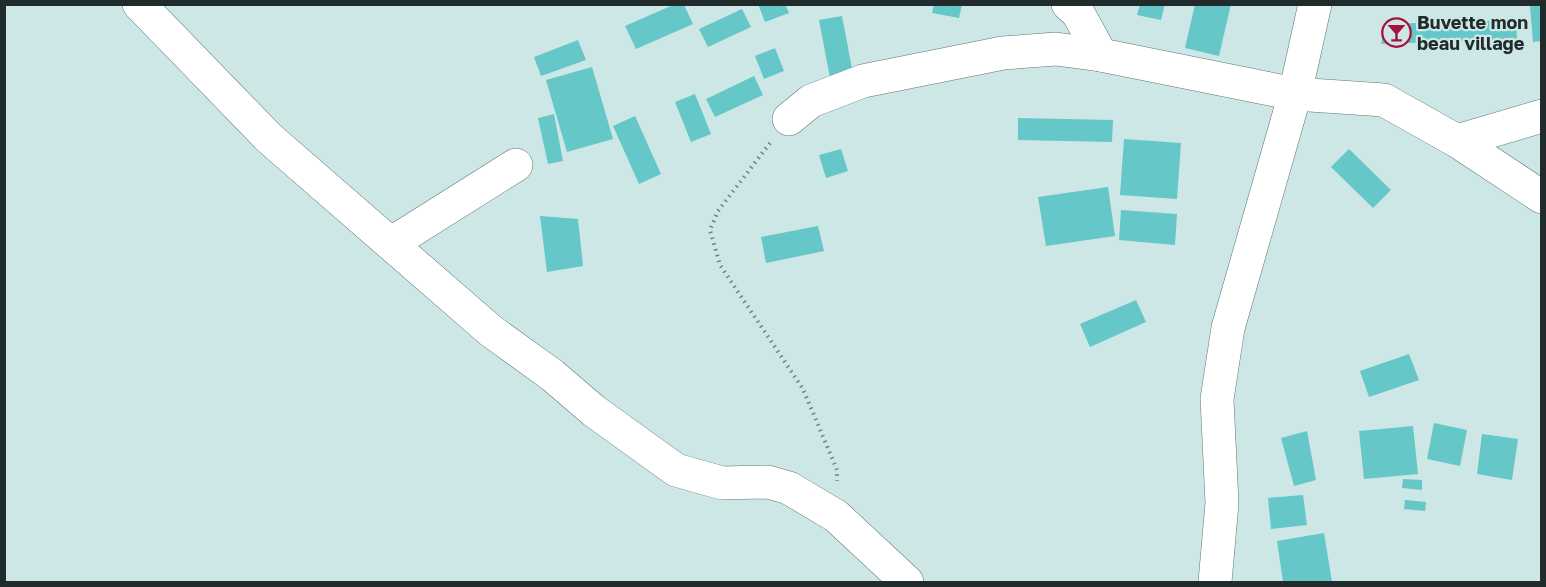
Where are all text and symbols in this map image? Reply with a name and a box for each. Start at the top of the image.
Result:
place label: Buvette mon beau village [1417,11,1528,54]
bar icon: Buvette mon beau village [1380,16,1412,48]

